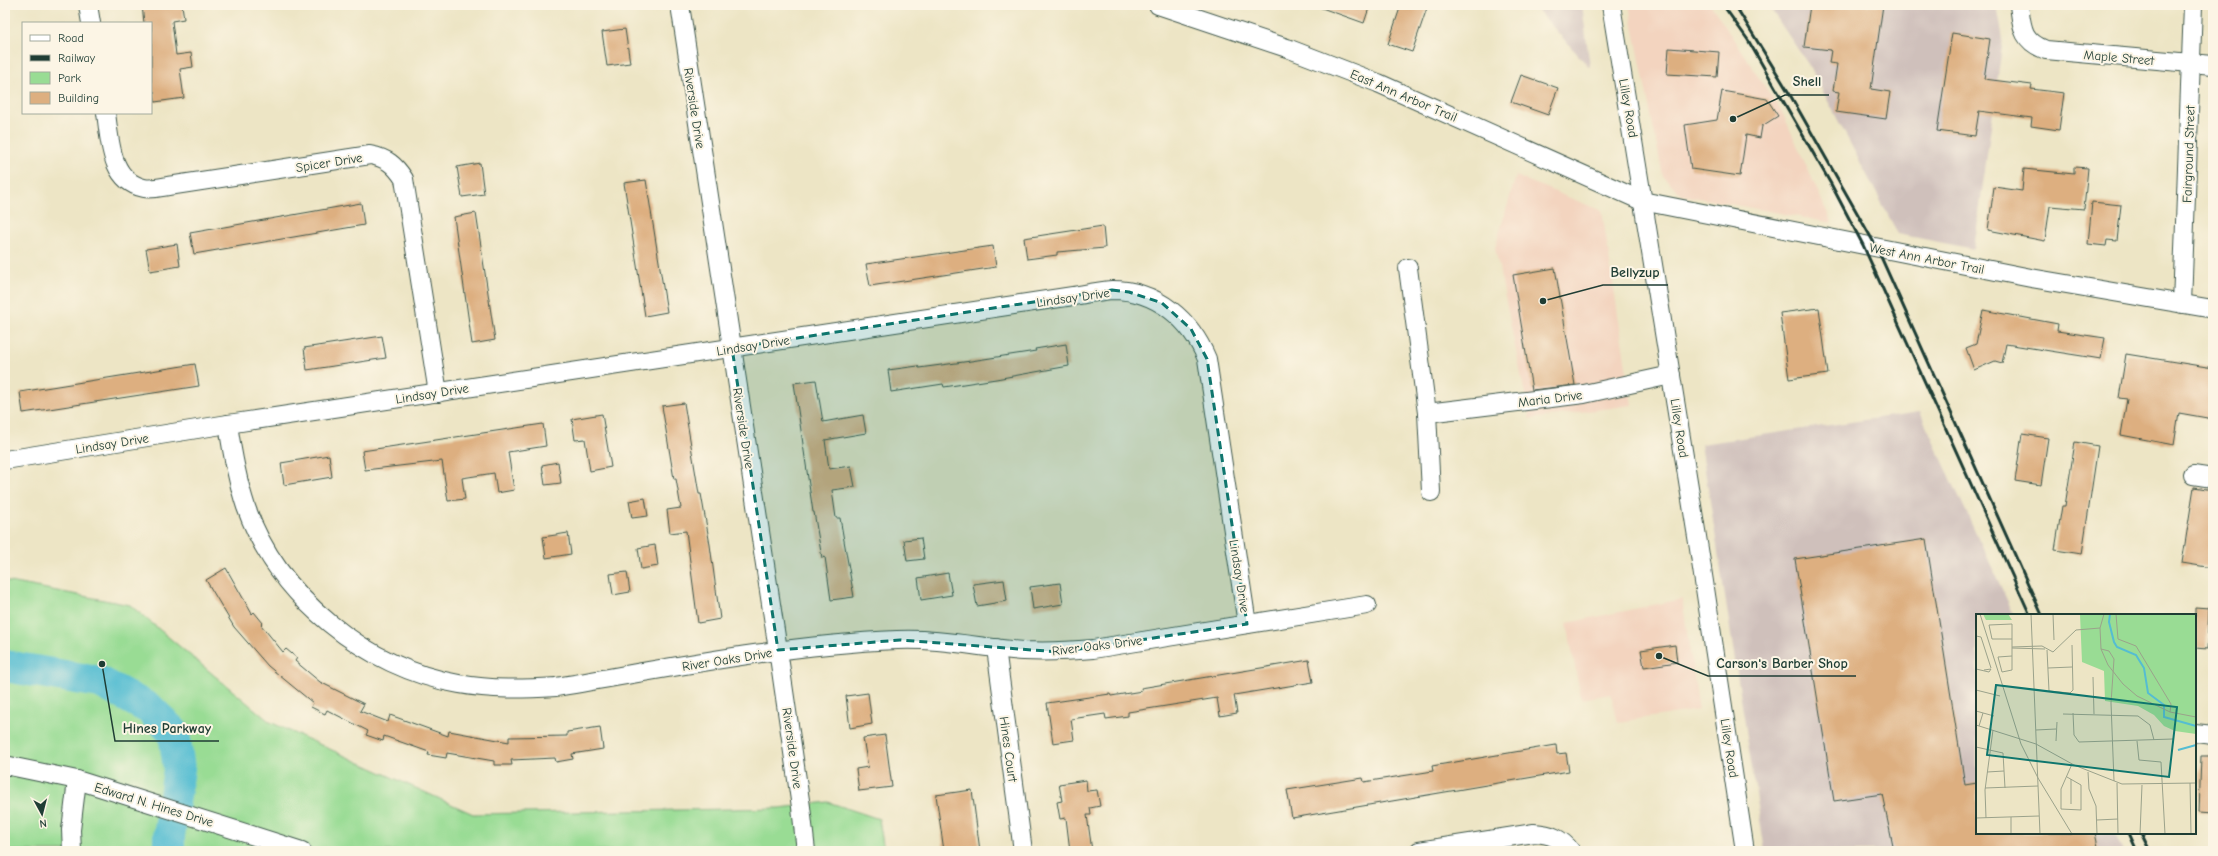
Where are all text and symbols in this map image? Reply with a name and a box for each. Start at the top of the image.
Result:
legend [22,22,152,114]
text: Road [58,31,84,45]
street label: Maple Street [2083,47,2156,68]
text: Railway [58,51,96,65]
street label: East Ann Arbor Trail [1348,66,1459,125]
street label: Riverside Drive [681,67,708,150]
callout: Shell [1785,69,1829,95]
text: Park [58,71,81,85]
text: Shell [1793,73,1821,90]
street label: Lilley Road [1616,77,1641,139]
text: Building [58,91,99,105]
street label: Fairground Street [2179,104,2198,203]
street label: Spicer Drive [295,150,364,175]
street label: West Ann Arbor Trail [1868,240,1986,277]
callout: Bellyzup [1603,259,1668,285]
text: Bellyzup [1611,264,1660,281]
street label: Lindsay Drive [1036,285,1111,310]
street label: Lindsay Drive [715,332,791,359]
street label: Lindsay Drive [394,380,470,407]
street label: Riverside Drive [730,387,757,470]
street label: Maria Drive [1517,387,1584,410]
street label: Lilley Road [1667,397,1692,459]
street label: Lindsay Drive [74,430,150,457]
street label: Lindsay Drive [1226,538,1253,614]
inset map [1976,614,2196,834]
street label: River Oaks Drive [1051,632,1144,658]
street label: River Oaks Drive [681,645,774,674]
callout: Carson's Barber Shop [1708,650,1856,676]
text: Carson's Barber Shop [1716,655,1848,672]
street label: Riverside Drive [779,707,806,790]
callout: Hines Parkway [115,715,219,741]
street label: Hines Court [996,715,1021,784]
street label: Lilley Road [1717,717,1742,779]
text: Hines Parkway [123,720,212,737]
street label: Edward N. Hines Drive [93,779,216,830]
north arrow [22,794,62,834]
text: N [39,817,48,830]

